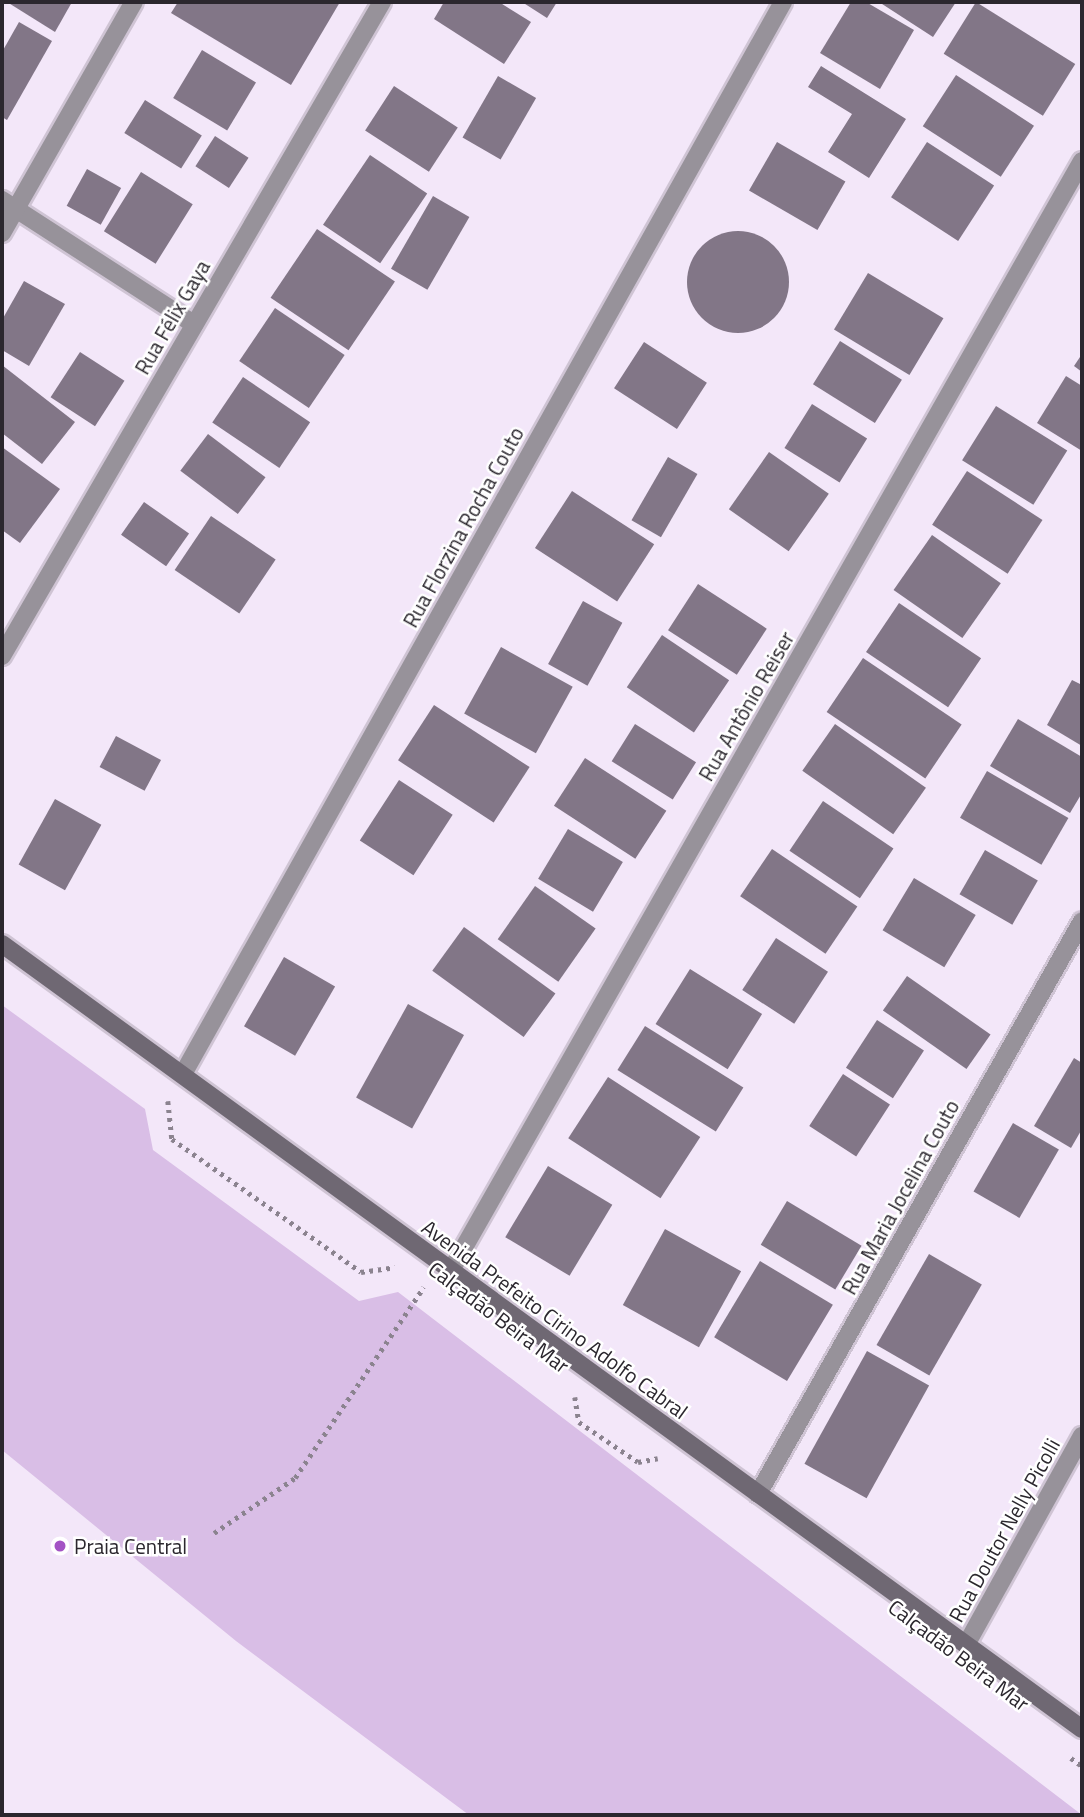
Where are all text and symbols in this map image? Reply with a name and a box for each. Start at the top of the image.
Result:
street label: Rua Félix Gaya [129,255,215,379]
street label: Rua Florzina Rocha Couto [397,422,529,632]
street label: Rua Antônio Reiser [693,627,799,785]
street label: Rua Maria Jocelina Couto [836,1095,964,1299]
street label: Avenida Prefeito Cirino Adolfo Cabral [417,1214,693,1424]
street label: Calçadão Beira Mar [424,1256,574,1378]
street label: Rua Doutor Nelly Picolli [943,1434,1065,1626]
place label: Praia Central [74,1533,187,1559]
marker: Praia Central [52,1538,68,1554]
street label: Calçadão Beira Mar [884,1594,1034,1716]

